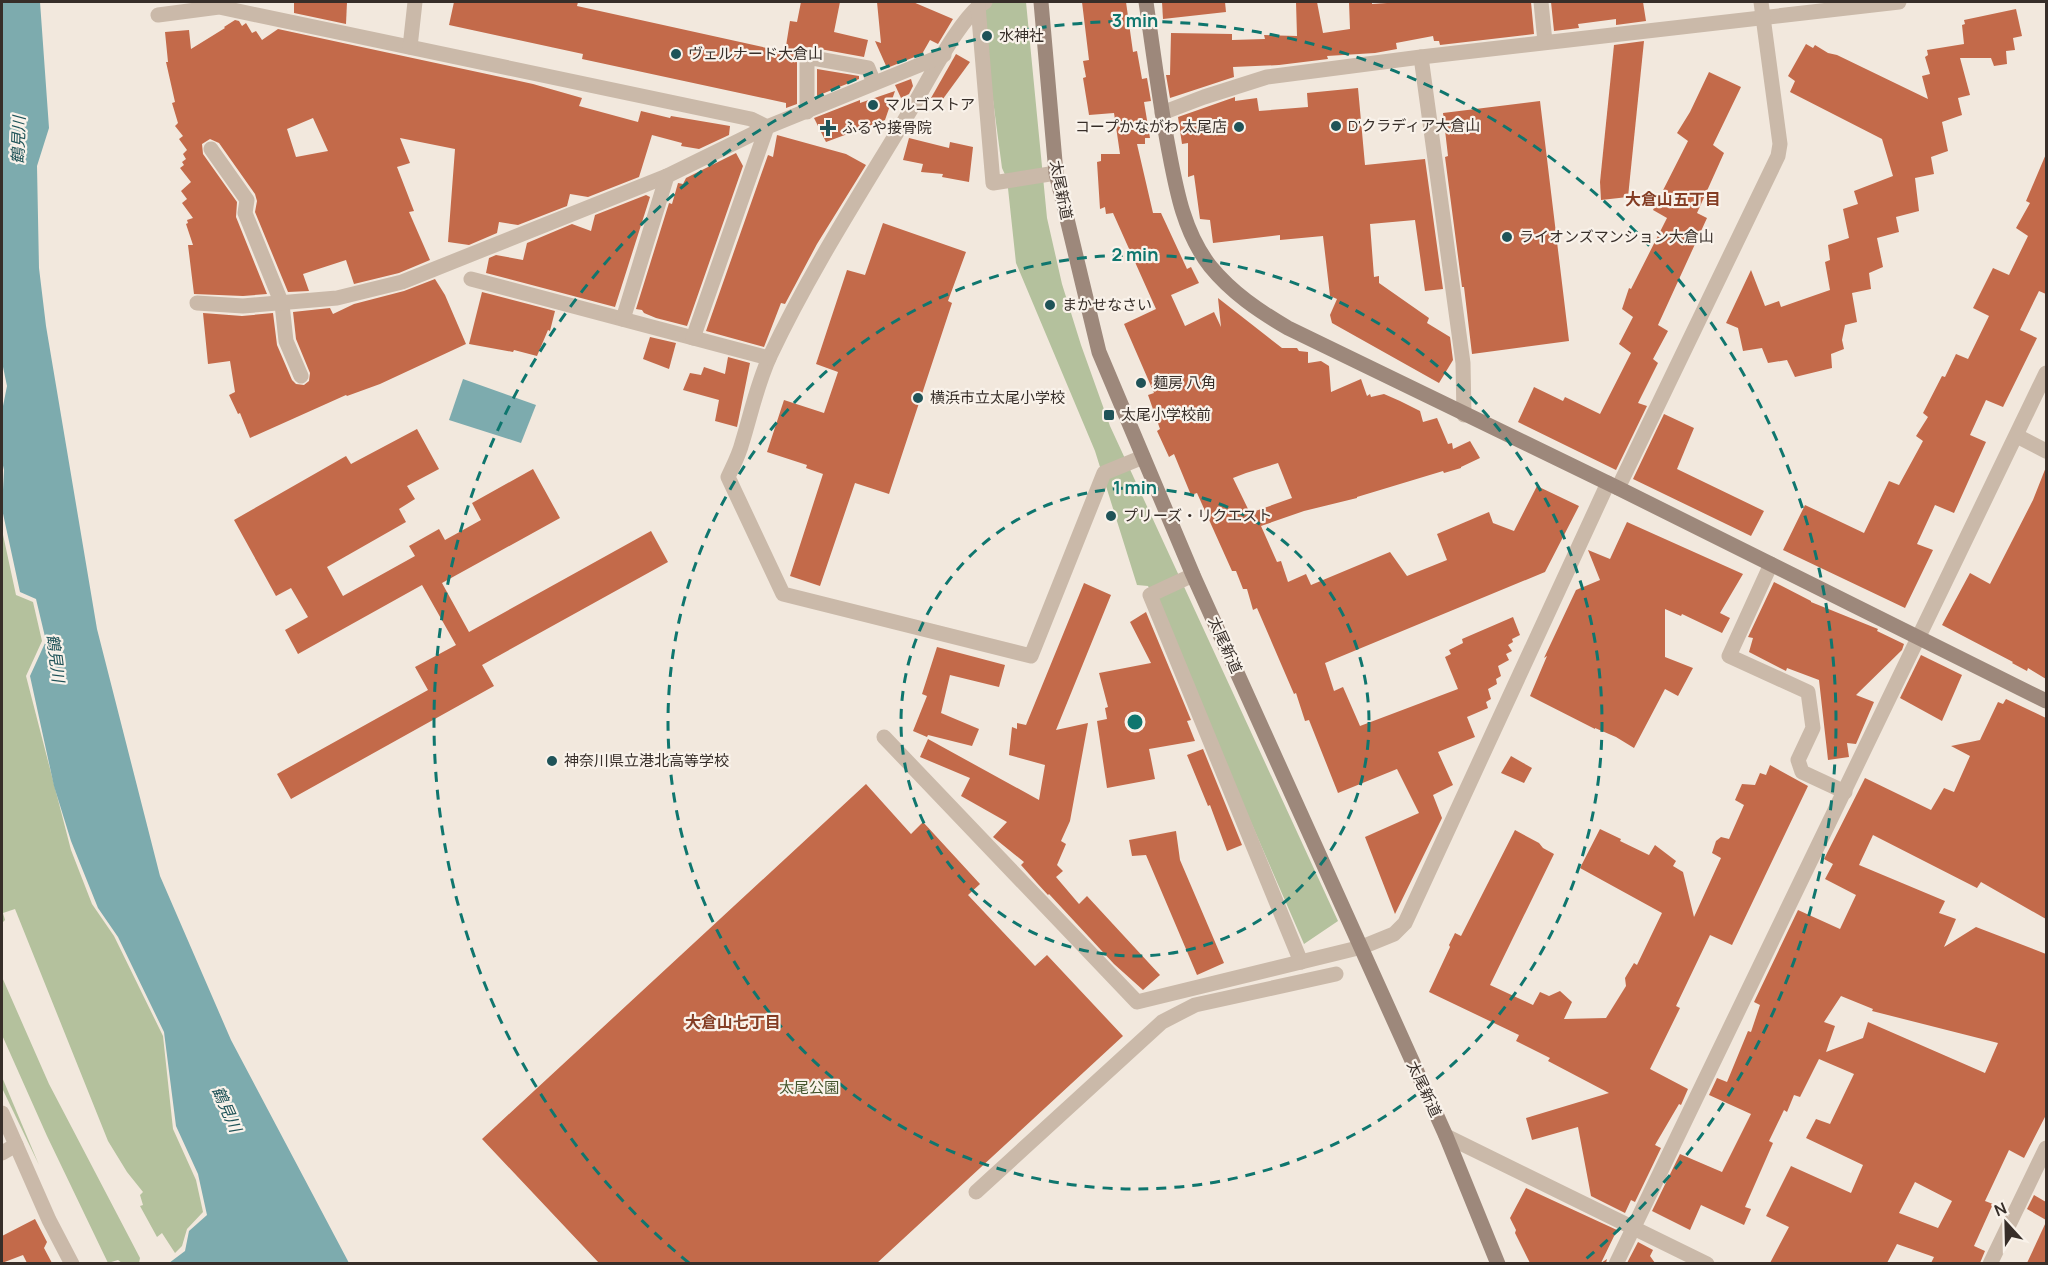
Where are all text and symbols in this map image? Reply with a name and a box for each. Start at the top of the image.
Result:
text: 3 min [1112,8,1158,32]
place label: 水神社 [999,25,1044,46]
marker: 水神社 [980,29,994,43]
place label: ヴェルナード大倉山 [688,43,823,64]
marker: ヴェルナード大倉山 [669,47,683,61]
place label: マルゴストア [885,94,975,115]
marker: マルゴストア [866,98,880,112]
water label: 鶴見川 [6,114,30,164]
place label: D'クラディア大倉山 [1348,115,1480,136]
place label: コープかながわ 太尾店 [1075,116,1227,137]
place label: ふるや接骨院 [842,117,932,138]
marker: ふるや接骨院 [819,119,837,137]
marker: D'クラディア大倉山 [1329,119,1343,133]
marker: コープかながわ 太尾店 [1232,120,1246,134]
street label: 太尾新道 [1045,158,1078,221]
district label: 大倉山五丁目 [1625,188,1721,210]
place label: ライオンズマンション大倉山 [1519,226,1714,247]
marker: ライオンズマンション大倉山 [1500,230,1514,244]
text: 2 min [1112,242,1158,266]
place label: まかせなさい [1062,294,1152,315]
marker: まかせなさい [1043,298,1057,312]
place label: 麺房 八角 [1153,372,1216,393]
marker: 麺房 八角 [1134,376,1148,390]
place label: 横浜市立太尾小学校 [930,387,1065,408]
marker: 横浜市立太尾小学校 [911,391,925,405]
place label: 太尾小学校前 [1121,404,1211,425]
marker: 太尾小学校前 [1102,408,1116,422]
text: 1 min [1113,475,1157,499]
place label: プリーズ・リクエスト [1123,505,1272,526]
marker: プリーズ・リクエスト [1104,509,1118,523]
street label: 太尾新道 [1204,613,1247,676]
water label: 鶴見川 [42,633,70,685]
centre of rings [1125,712,1145,732]
place label: 神奈川県立港北高等学校 [564,750,729,771]
marker: 神奈川県立港北高等学校 [545,754,559,768]
district label: 大倉山七丁目 [685,1011,781,1033]
street label: 太尾新道 [1402,1057,1447,1120]
park label: 太尾公園 [779,1077,839,1098]
water label: 鶴見川 [207,1083,248,1137]
north arrow [1976,1193,2036,1253]
text: N [1991,1197,2010,1221]

